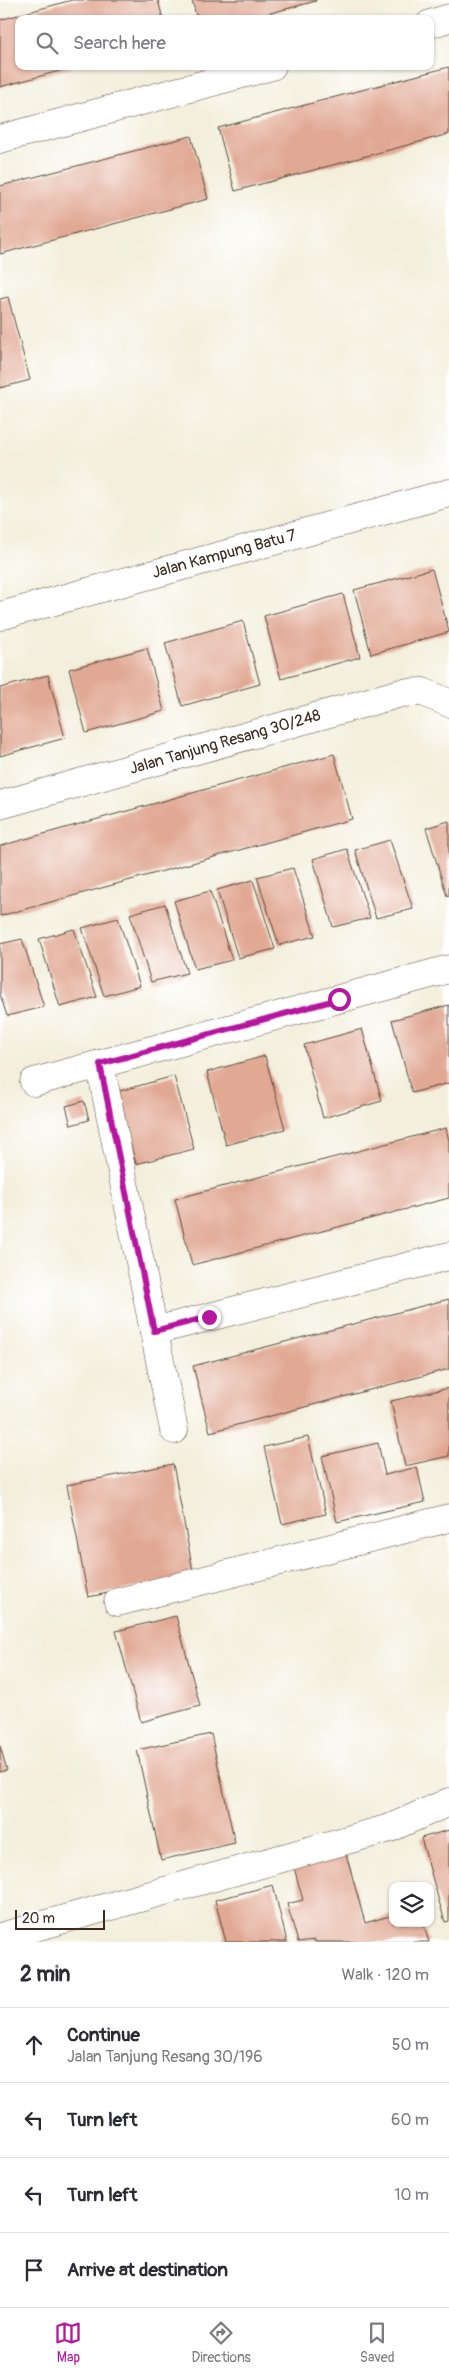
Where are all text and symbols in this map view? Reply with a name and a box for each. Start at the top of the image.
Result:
search box [15,15,434,70]
icon: search [33,29,61,57]
text: Search here [73,31,166,55]
street label: Jalan Kampung Batu 7 [150,525,299,583]
street label: Jalan Tanjung Resang 30/248 [127,705,323,779]
route start [328,988,351,1011]
route end [198,1306,221,1329]
map controls [389,1882,434,1927]
button: layers [389,1882,434,1927]
scale bar [15,1907,105,1930]
text: 20 m [22,1910,55,1927]
text: 2 min [20,1961,70,1988]
text: Walk · 120 m [341,1965,429,1985]
text: Continue [67,2023,140,2047]
icon: ahead [20,2031,48,2059]
text: 50 m [392,2035,429,2055]
text: Jalan Tanjung Resang 30/196 [67,2047,263,2067]
icon: left [20,2106,48,2134]
text: Turn left [67,2108,137,2132]
text: 60 m [391,2110,429,2130]
icon: left [20,2181,48,2209]
text: Turn left [67,2183,137,2207]
text: 10 m [394,2185,429,2205]
icon: arrive [20,2256,48,2284]
text: Arrive at destination [67,2258,228,2282]
tab: Map [54,2319,82,2366]
tab: Directions [191,2319,251,2366]
tab: Saved [360,2319,395,2366]

